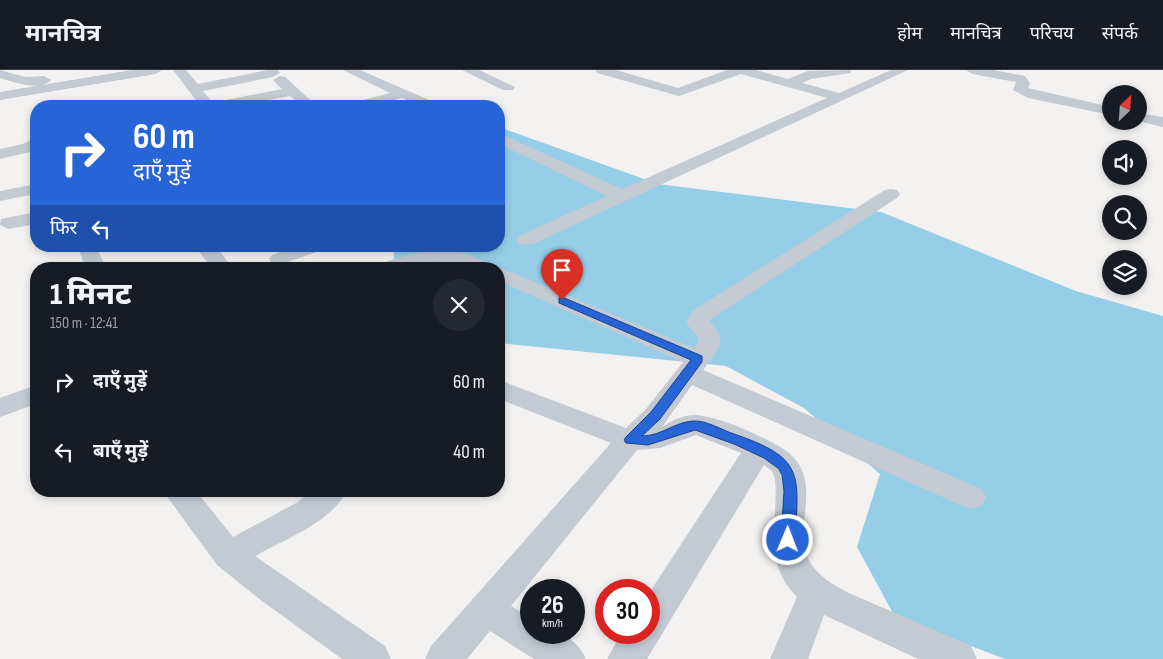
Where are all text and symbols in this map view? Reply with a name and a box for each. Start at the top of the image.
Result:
text: मानचित्र [25,19,101,48]
text: होम [897,23,922,44]
text: मानचित्र [950,23,1002,44]
text: परिचय [1030,23,1074,44]
text: संपर्क [1102,23,1138,44]
north arrow [1102,85,1148,130]
map controls [1102,85,1147,295]
text: 60 m [133,116,195,159]
icon: right [50,120,115,185]
button: sound [1102,140,1147,185]
text: दाएँ मुड़ें [133,159,191,186]
button: search [1102,195,1147,240]
icon: left [87,215,115,243]
text: फिर [50,217,77,240]
pin [541,249,583,300]
button: layers [1102,250,1147,295]
icon: arrive [548,256,576,284]
text: 1 मिनट [50,277,132,313]
button: close [433,279,485,331]
text: 150 m · 12:41 [50,314,118,333]
icon: right [50,368,78,396]
text: दाएँ मुड़ें [93,370,147,393]
text: 60 m [453,371,485,394]
icon: left [50,438,78,466]
text: बाएँ मुड़ें [93,440,148,463]
text: 40 m [453,441,485,464]
position arrow [761,513,813,565]
speed limit sign: 30 [595,579,660,644]
text: 26 [541,590,564,621]
text: km/h [542,616,563,631]

